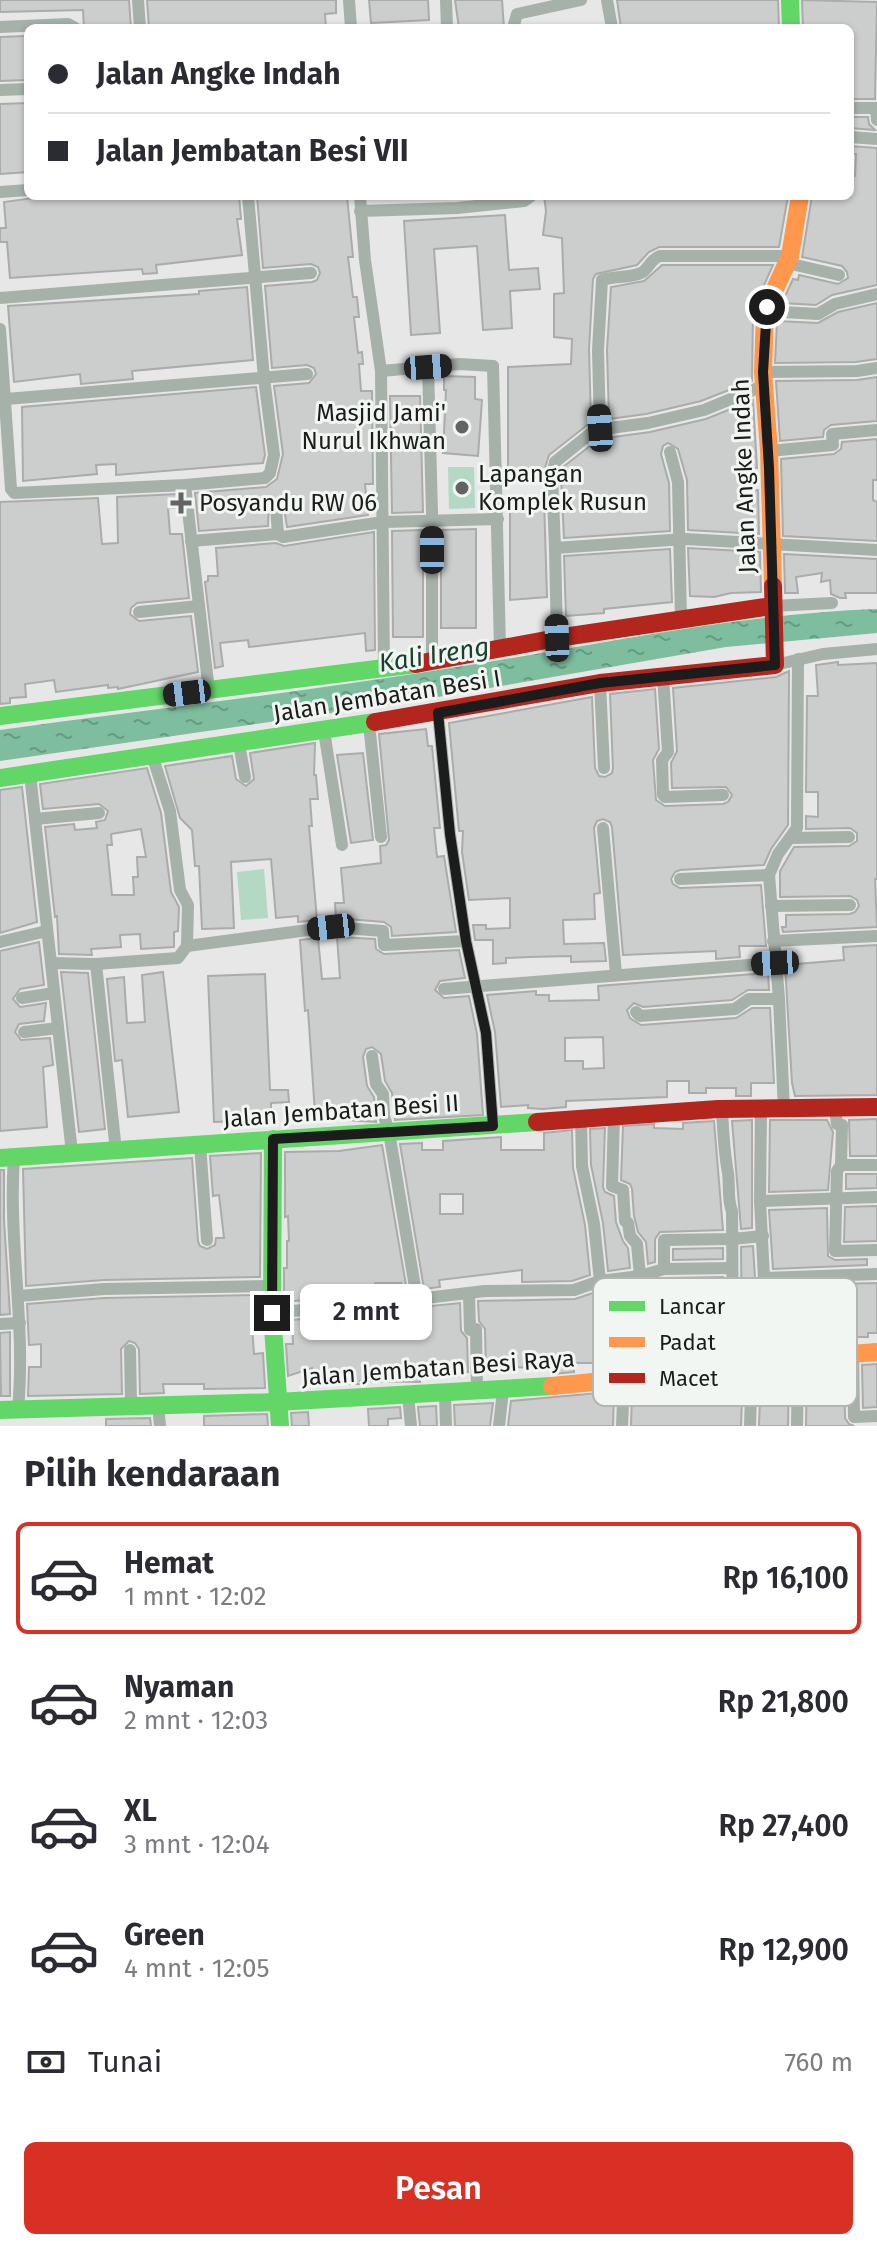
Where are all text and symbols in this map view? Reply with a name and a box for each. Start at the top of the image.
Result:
text: Jalan Angke Indah [96,56,341,92]
text: Jalan Jembatan Besi VII [96,133,409,169]
route start [749,289,785,325]
car [403,353,453,381]
street label: Jalan Angke Indah [727,378,761,574]
place label: Masjid Jami' Nurul Ikhwan [302,399,446,455]
car [586,403,614,453]
marker: Masjid Jami' Nurul Ikhwan [453,418,471,436]
place label: Lapangan Komplek Rusun [478,460,647,516]
marker: Lapangan Komplek Rusun [453,479,471,497]
place label: Posyandu RW 06 [199,489,377,517]
marker: Posyandu RW 06 [170,492,192,514]
car [420,526,444,574]
car [544,614,570,662]
water label: Kali Ireng [377,631,491,679]
street label: Jalan Jembatan Besi I [271,664,503,728]
car [162,678,212,708]
car [306,913,356,941]
car [750,950,800,976]
street label: Jalan Jembatan Besi II [222,1089,460,1133]
legend [593,1278,857,1406]
callout: 2 mnt [300,1285,432,1341]
text: Lancar [659,1293,726,1320]
route end [254,1295,290,1331]
text: 2 mnt [333,1296,399,1327]
text: Padat [659,1329,716,1356]
street label: Jalan Jembatan Besi Raya [300,1344,576,1392]
text: Macet [659,1365,718,1392]
text: Pilih kendaraan [24,1452,281,1496]
icon: car [28,1542,100,1614]
text: Hemat [124,1545,214,1581]
text: Rp 16,100 [722,1560,849,1596]
text: 1 mnt · 12:02 [124,1581,267,1612]
icon: car [28,1666,100,1738]
text: Nyaman [124,1669,234,1705]
text: Rp 21,800 [718,1684,849,1720]
text: 2 mnt · 12:03 [124,1705,268,1736]
icon: car [28,1790,100,1862]
text: XL [124,1793,157,1829]
text: Rp 27,400 [719,1808,849,1844]
text: 3 mnt · 12:04 [124,1829,270,1860]
icon: car [28,1914,100,1986]
text: Green [124,1917,205,1953]
text: Rp 12,900 [719,1932,849,1968]
text: 4 mnt · 12:05 [124,1953,270,1984]
icon: cash [24,2040,68,2084]
text: Tunai [88,2044,162,2080]
text: 760 m [785,2047,853,2078]
button: Pesan [24,2142,853,2234]

